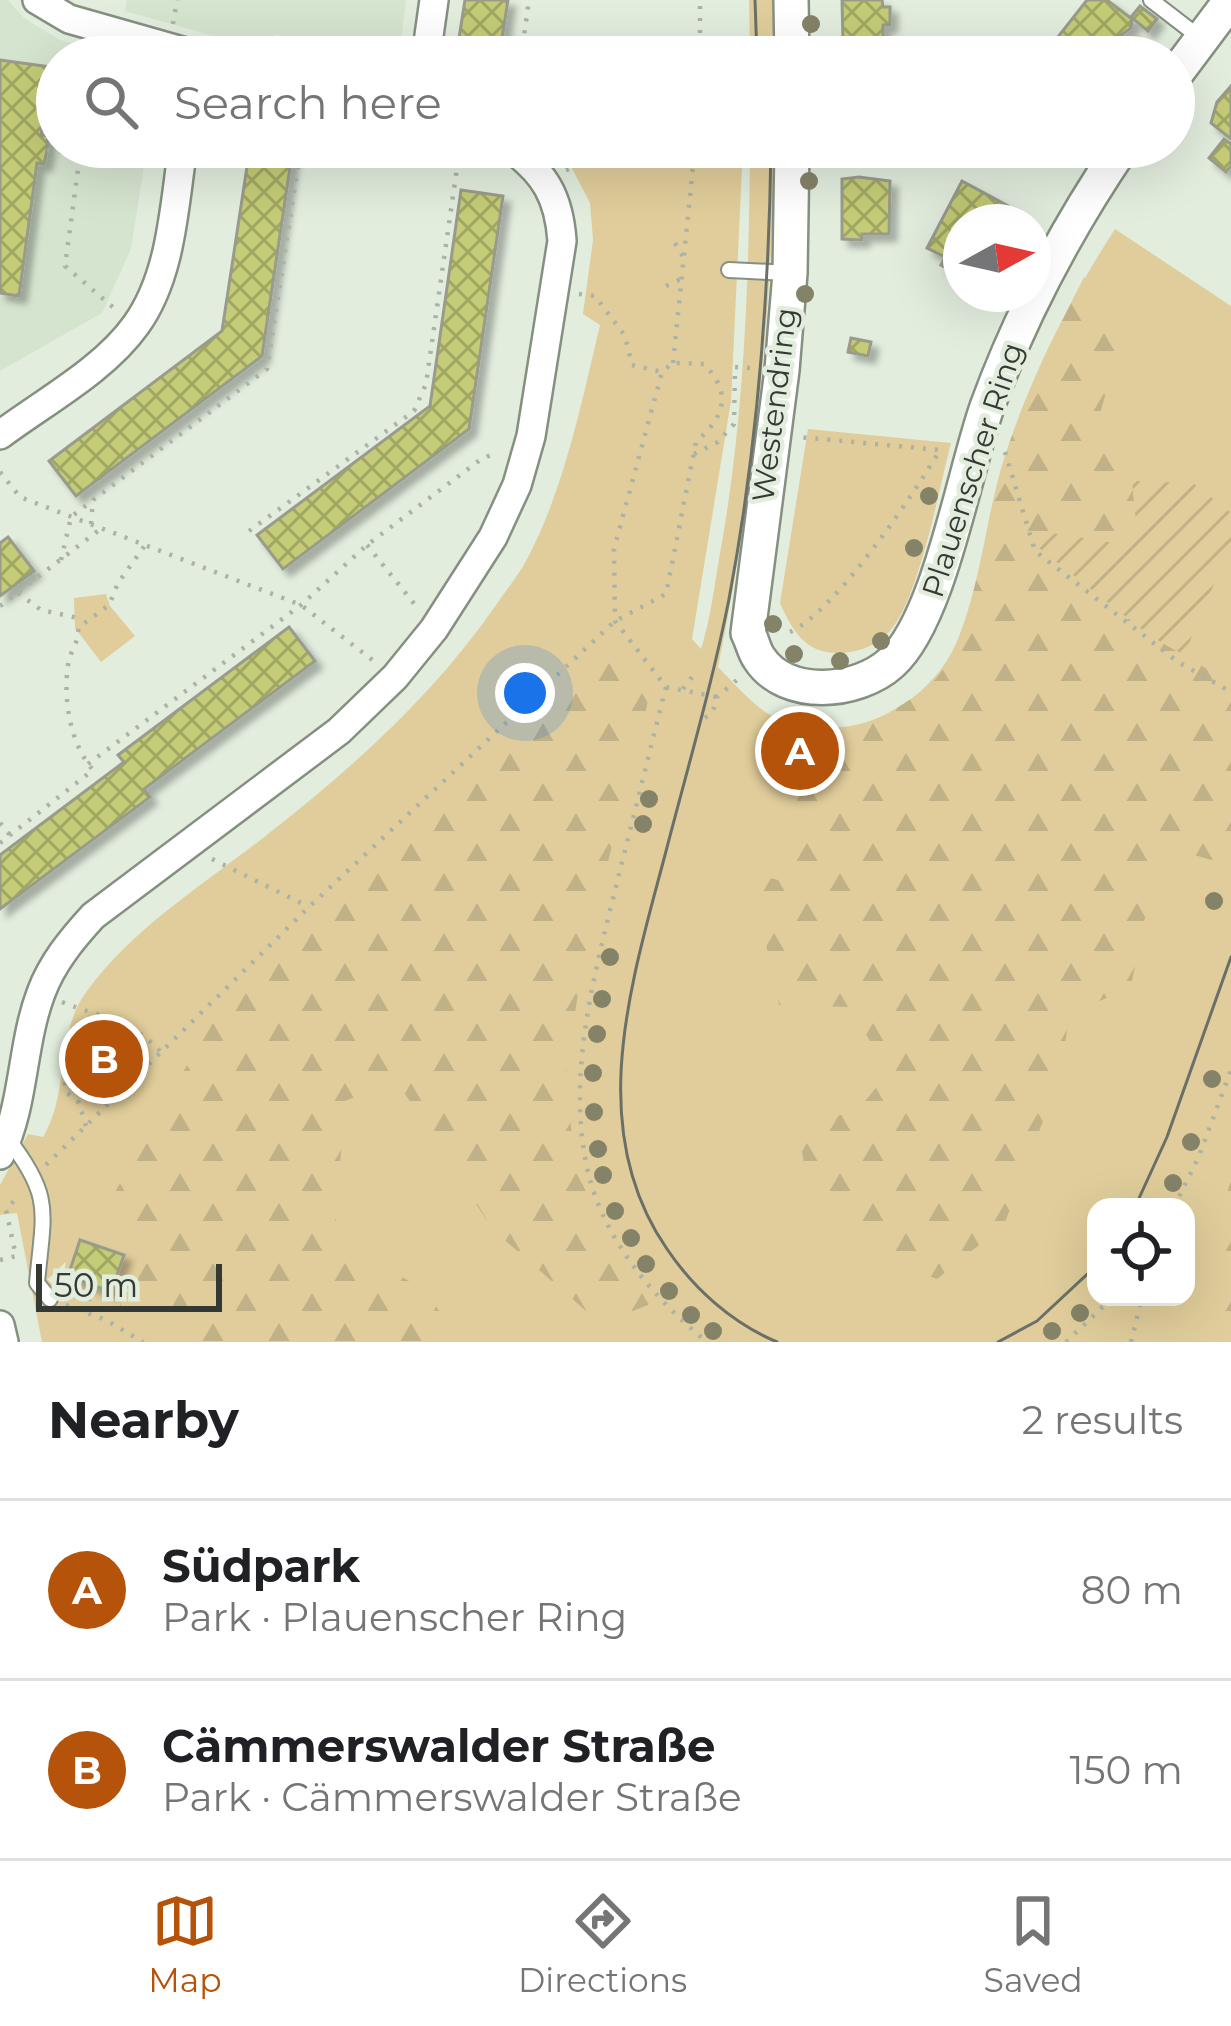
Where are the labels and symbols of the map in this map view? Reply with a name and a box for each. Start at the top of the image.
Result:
north arrow [943,204,1051,312]
street label: Westendring [744,306,805,504]
street label: Plauenscher Ring [914,338,1031,602]
your location [495,663,555,723]
pin: A [761,706,839,796]
pin: B [65,1014,143,1104]
scale bar [36,1258,222,1311]

